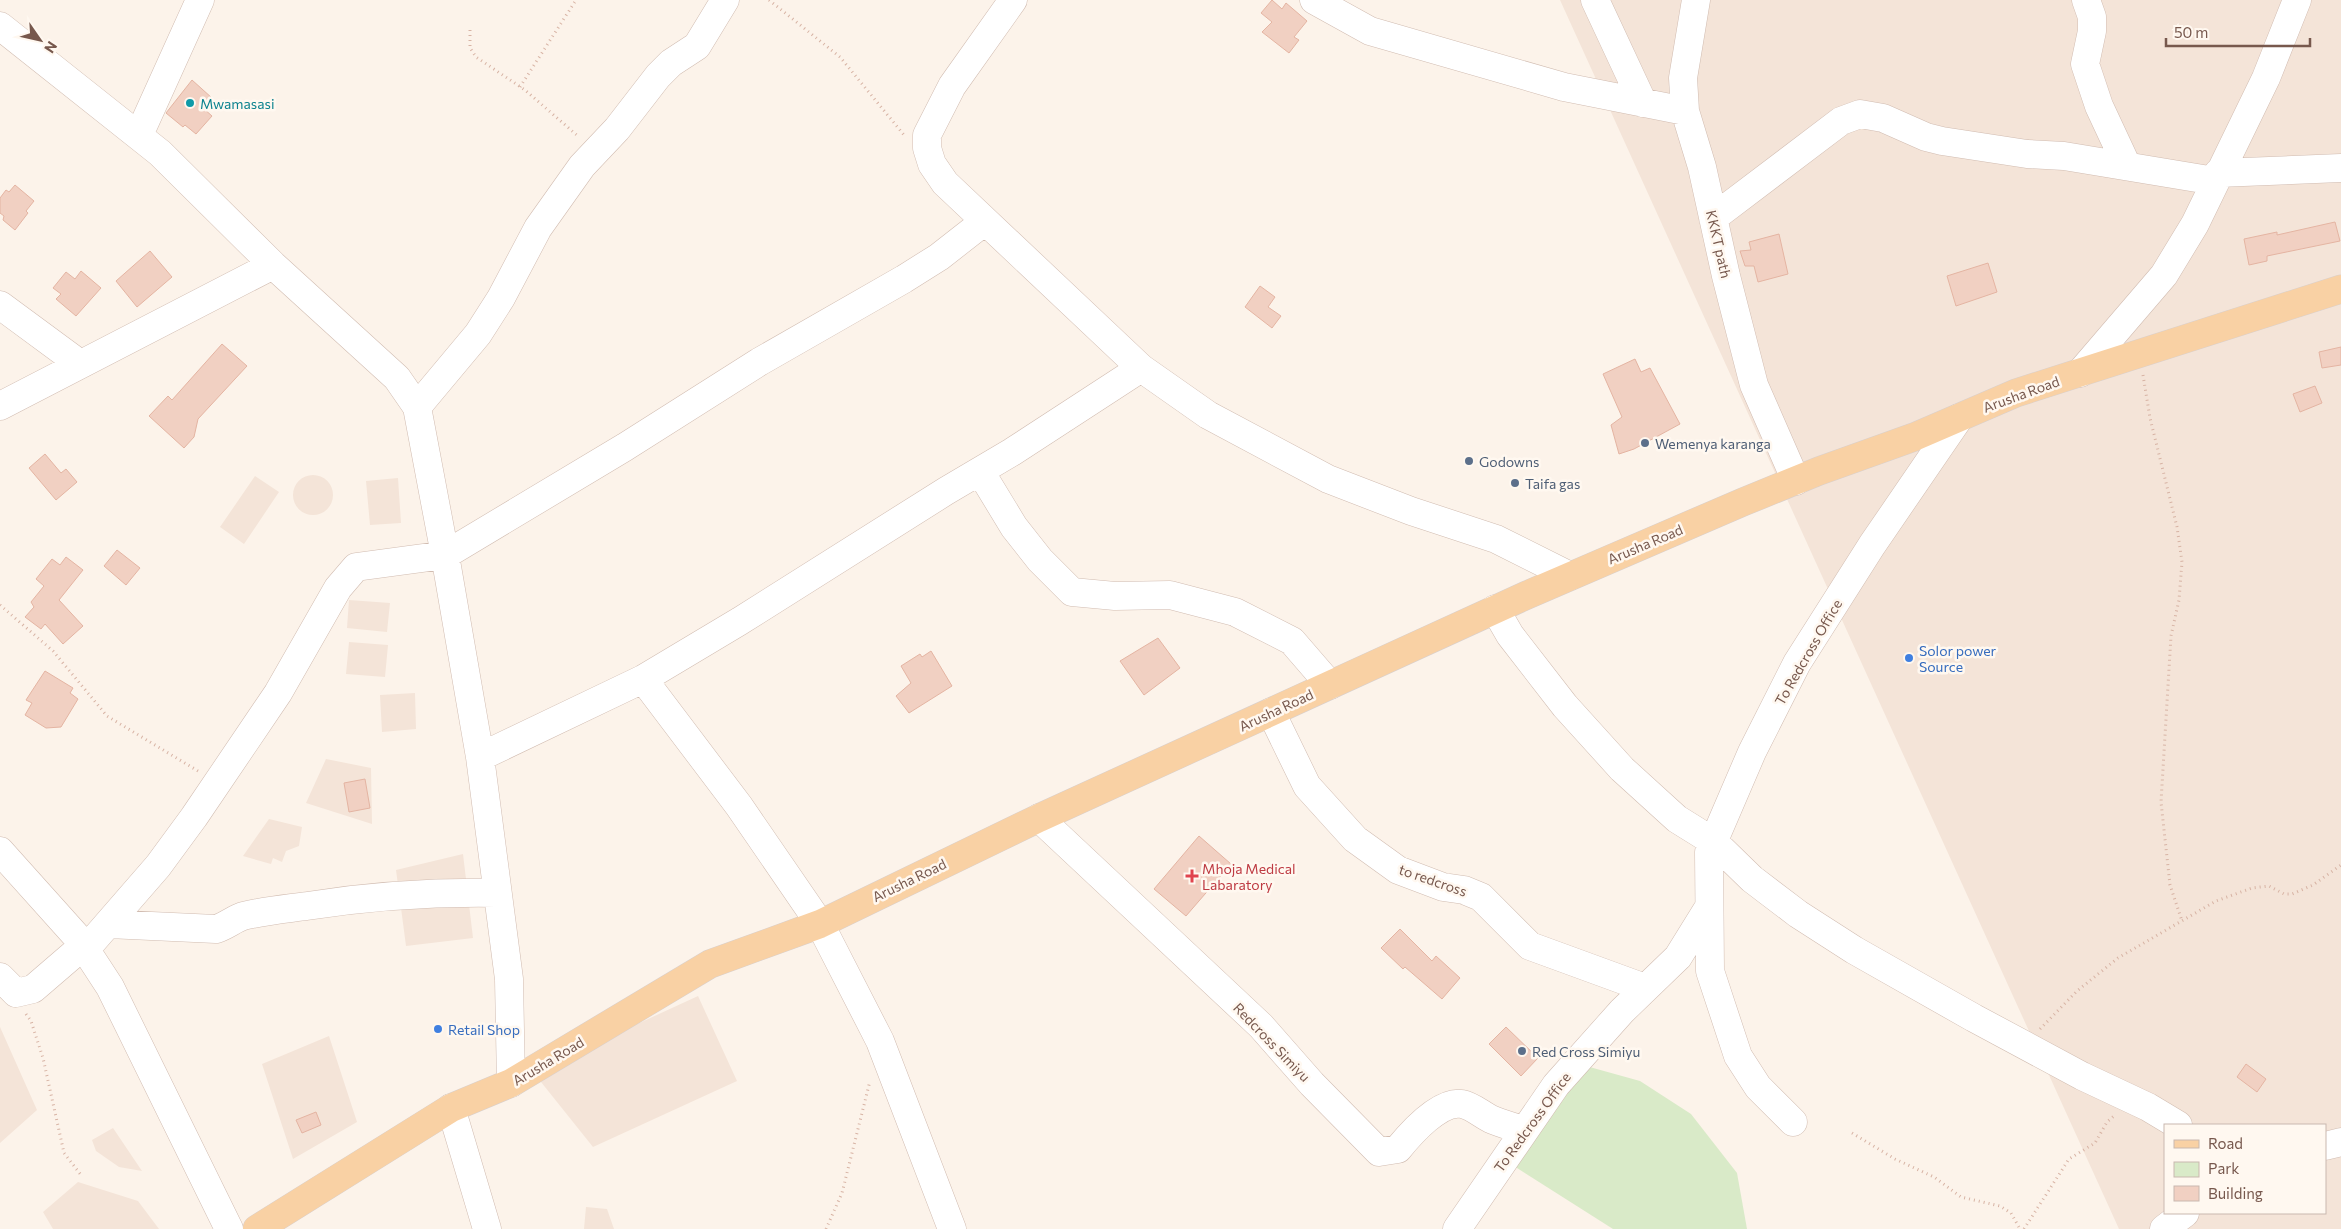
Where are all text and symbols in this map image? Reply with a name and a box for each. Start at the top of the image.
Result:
north arrow [15,15,65,65]
scale bar [2166,15,2310,47]
text: 50 m [2174,23,2208,41]
text: N [41,38,61,57]
place label: Mwamasasi [200,95,275,112]
marker: Mwamasasi [184,97,196,109]
street label: KKKT path [1703,208,1735,280]
street label: Arusha Road [1980,372,2062,416]
place label: Wemenya karanga [1655,435,1771,452]
marker: Wemenya karanga [1639,437,1651,449]
place label: Godowns [1479,453,1539,470]
marker: Godowns [1463,455,1475,467]
place label: Taifa gas [1525,475,1580,492]
marker: Taifa gas [1509,477,1521,489]
street label: Arusha Road [1605,521,1685,567]
street label: To Redcross Office [1771,596,1845,708]
place label: Solor power Source [1919,642,1997,675]
marker: Solor power Source [1903,652,1915,664]
street label: Arusha Road [1236,685,1316,735]
street label: Arusha Road [869,855,949,905]
place label: Mhoja Medical Labaratory [1202,860,1296,893]
street label: to redcross [1397,860,1469,900]
marker: Mhoja Medical Labaratory [1186,870,1198,882]
street label: Redcross Simiyu [1230,999,1314,1085]
place label: Retail Shop [448,1021,520,1038]
marker: Retail Shop [432,1023,444,1035]
street label: Arusha Road [509,1033,587,1089]
place label: Red Cross Simiyu [1532,1043,1640,1060]
marker: Red Cross Simiyu [1516,1045,1528,1057]
street label: To Redcross Office [1490,1069,1574,1175]
legend [2164,1124,2326,1214]
text: Road [2208,1134,2243,1152]
text: Park [2208,1159,2239,1177]
text: Building [2208,1184,2263,1202]

